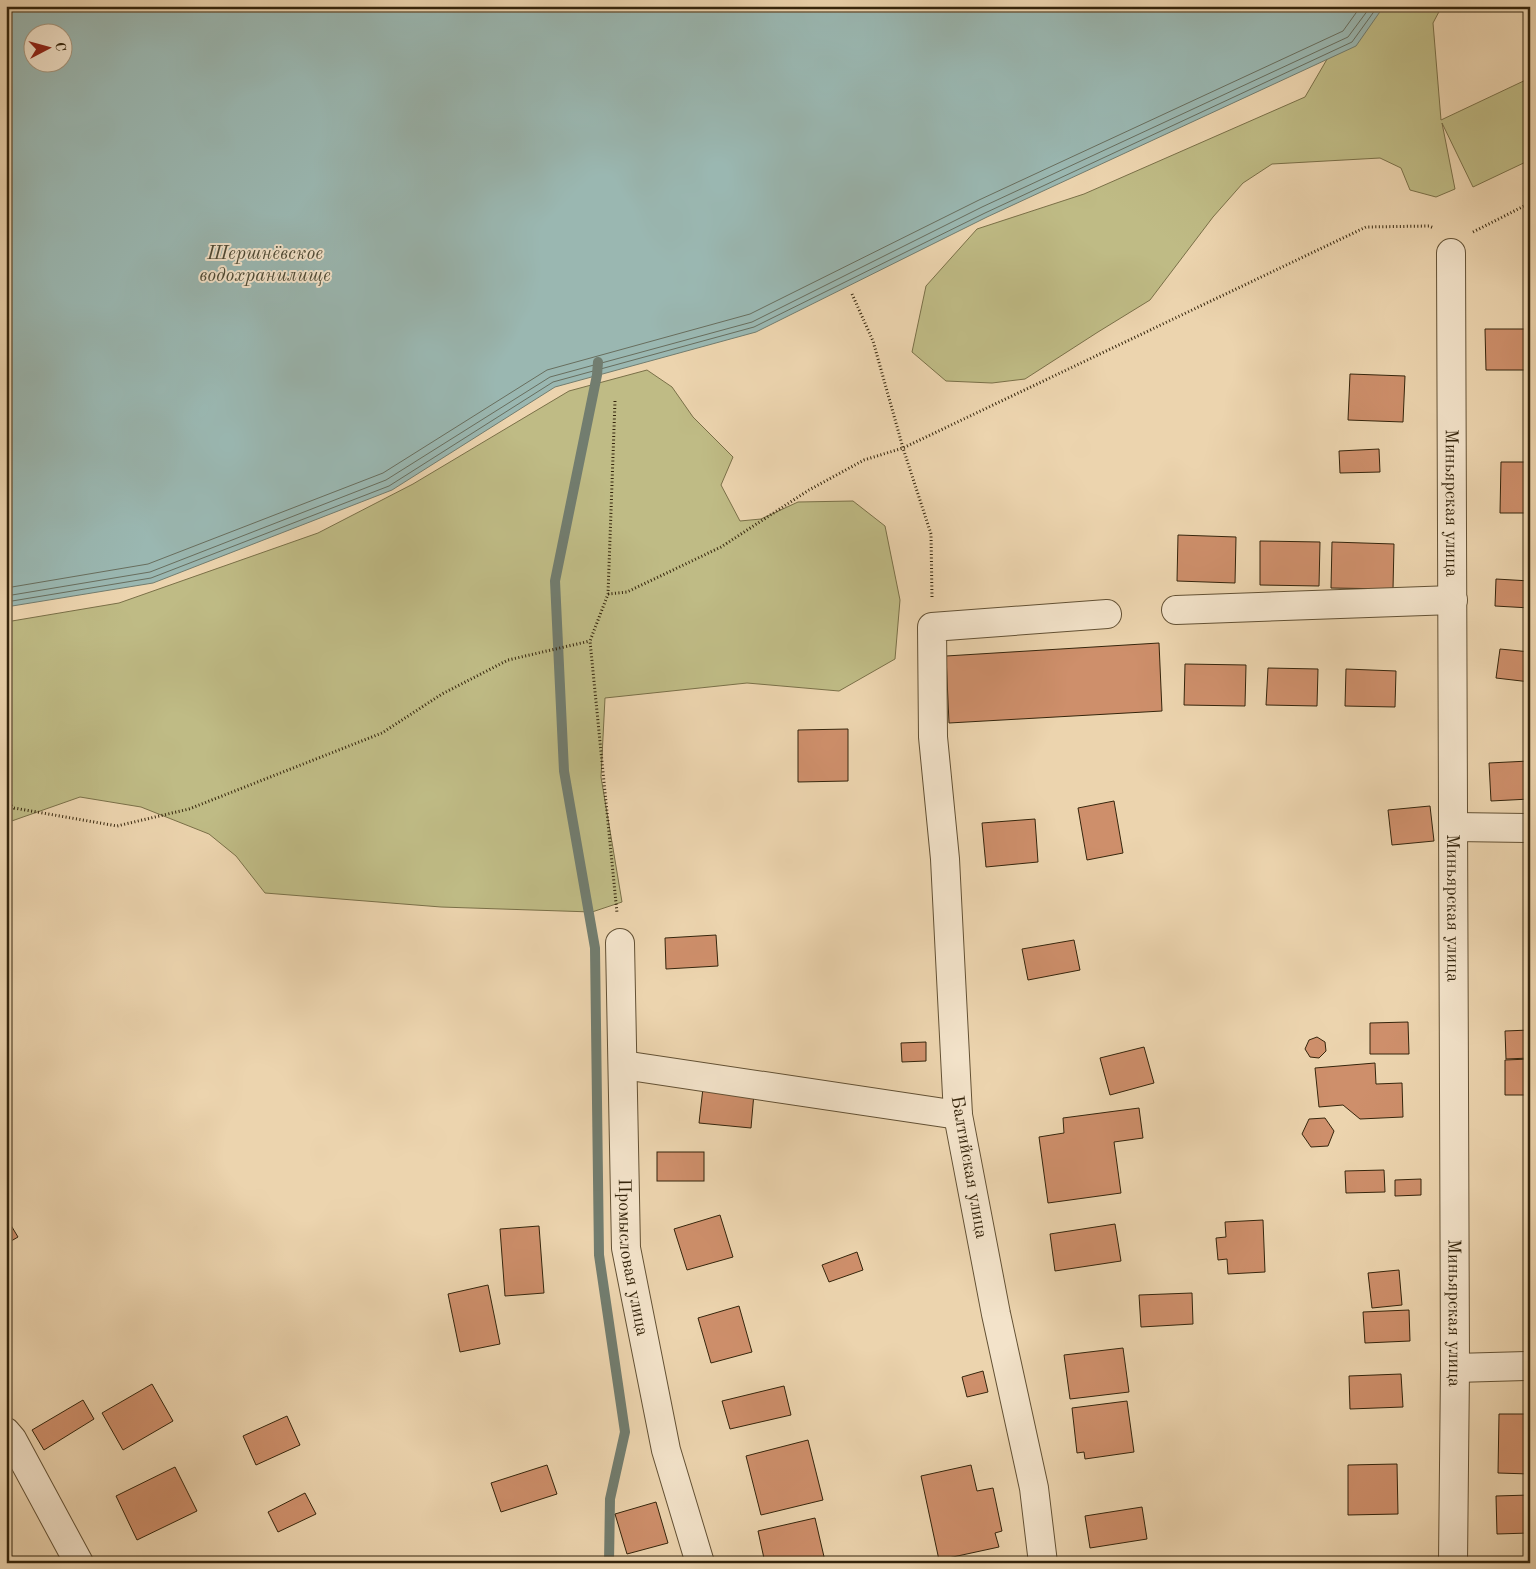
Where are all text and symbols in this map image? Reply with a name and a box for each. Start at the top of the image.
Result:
north arrow [22,22,72,72]
text: С [52,41,67,52]
water label: Шершнёвское водохранилище [199,245,331,286]
street label: Миньярская улица [1442,429,1460,577]
street label: Миньярская улица [1443,834,1462,982]
street label: Балтийская улица [948,1094,990,1240]
street label: Промысловая улица [615,1178,651,1338]
street label: Миньярская улица [1445,1239,1463,1387]

